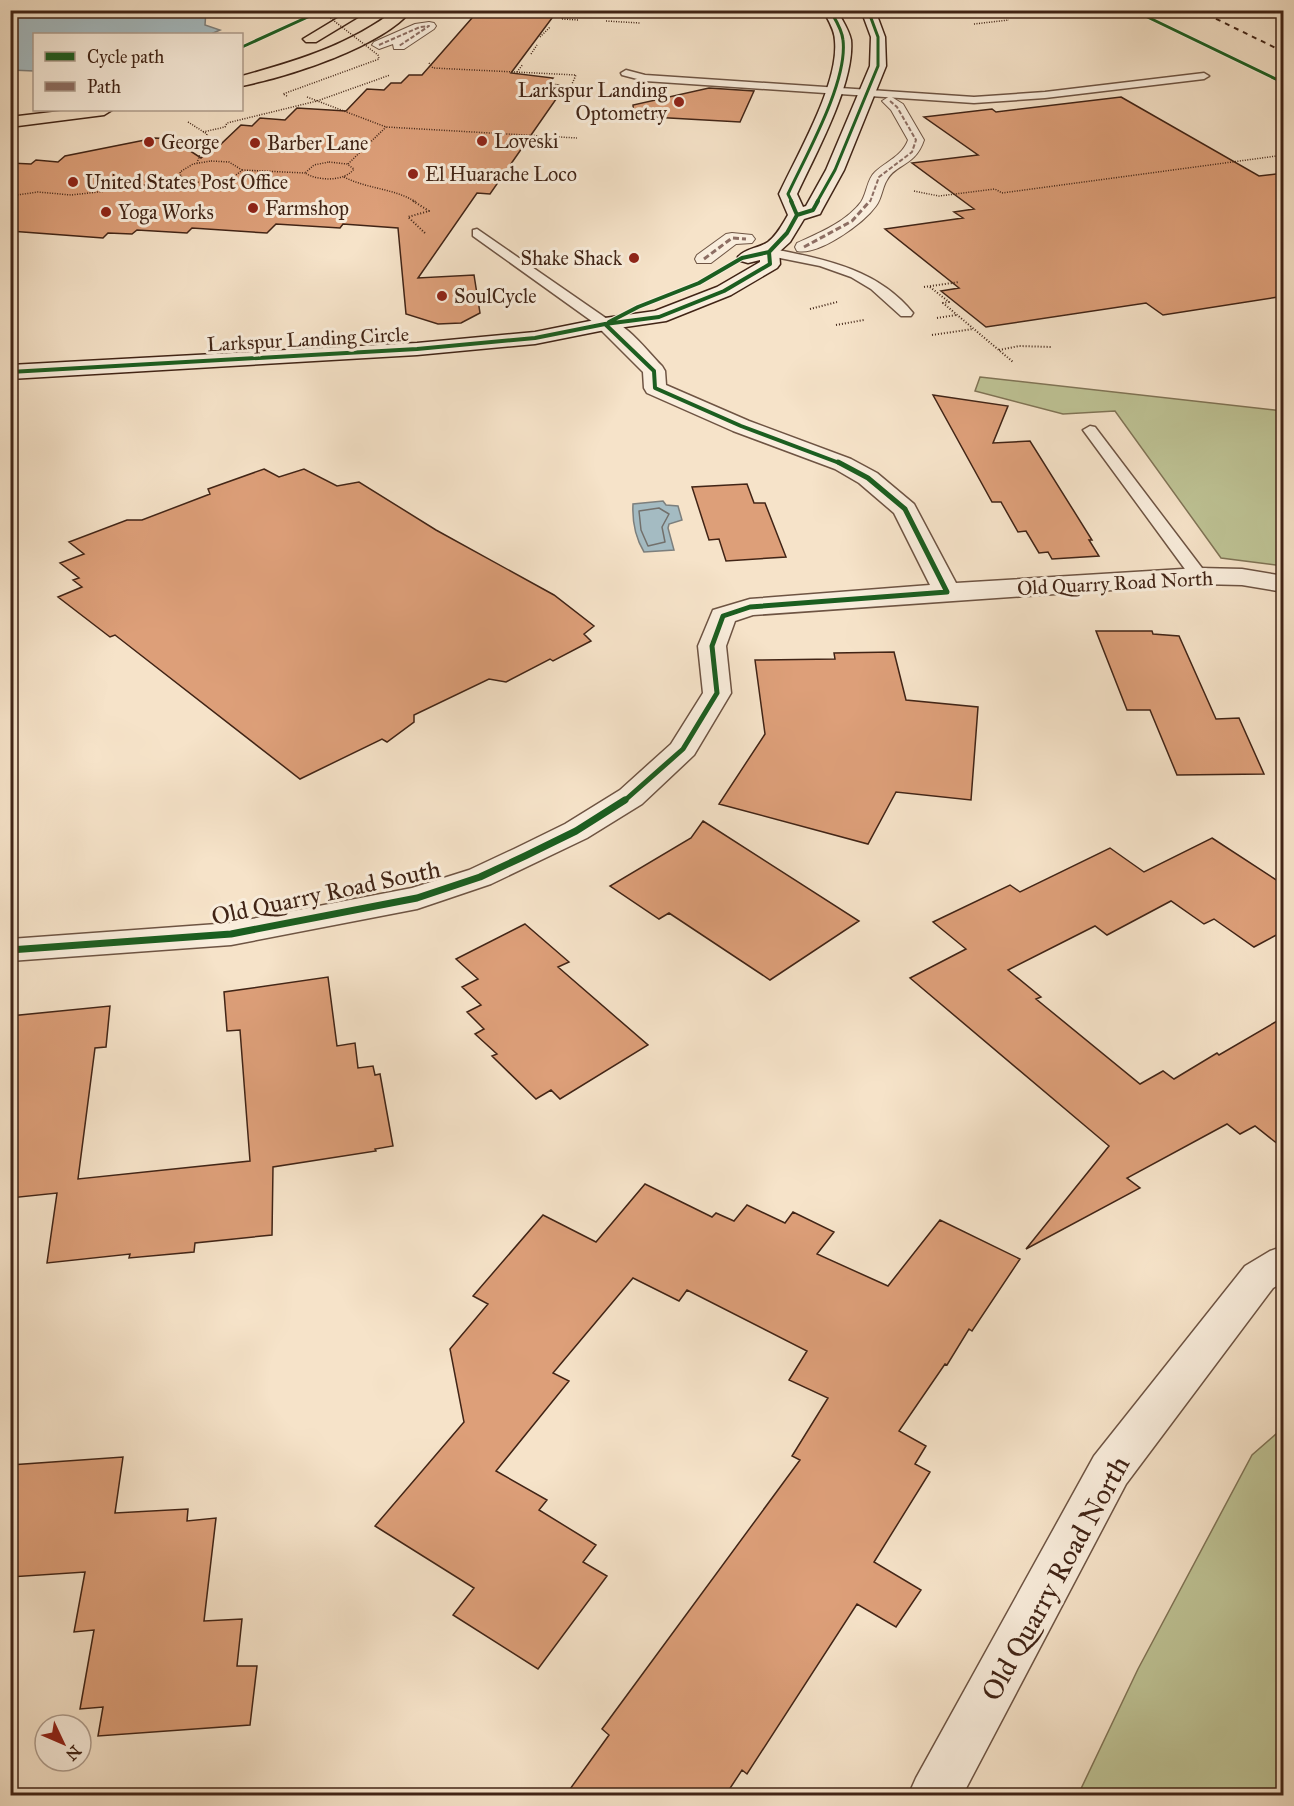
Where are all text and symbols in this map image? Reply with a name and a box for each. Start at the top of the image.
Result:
legend [33,33,243,111]
text: Cycle path [87,46,164,68]
text: Path [87,76,121,98]
place label: Larkspur Landing Optometry [518,78,668,125]
marker: Larkspur Landing Optometry [672,95,686,109]
place label: Loveski [494,129,559,153]
place label: George [161,130,219,155]
place label: Barber Lane [267,131,368,155]
marker: Loveski [475,134,489,148]
marker: George [142,135,156,149]
marker: Barber Lane [248,136,262,150]
place label: El Huarache Loco [425,162,577,186]
marker: El Huarache Loco [406,167,420,181]
place label: United States Post Office [85,170,288,194]
marker: United States Post Office [66,175,80,189]
place label: Farmshop [265,196,349,220]
place label: Yoga Works [118,200,214,225]
marker: Farmshop [246,201,260,215]
marker: Yoga Works [99,205,113,219]
place label: Shake Shack [520,246,623,270]
marker: Shake Shack [627,251,641,265]
place label: SoulCycle [454,284,537,308]
marker: SoulCycle [435,289,449,303]
street label: Larkspur Landing Circle [206,322,410,357]
street label: Old Quarry Road North [1016,566,1214,600]
street label: Old Quarry Road South [209,854,443,932]
street label: Old Quarry Road North [974,1449,1138,1707]
north arrow [33,1713,93,1773]
text: N [62,1742,85,1765]

